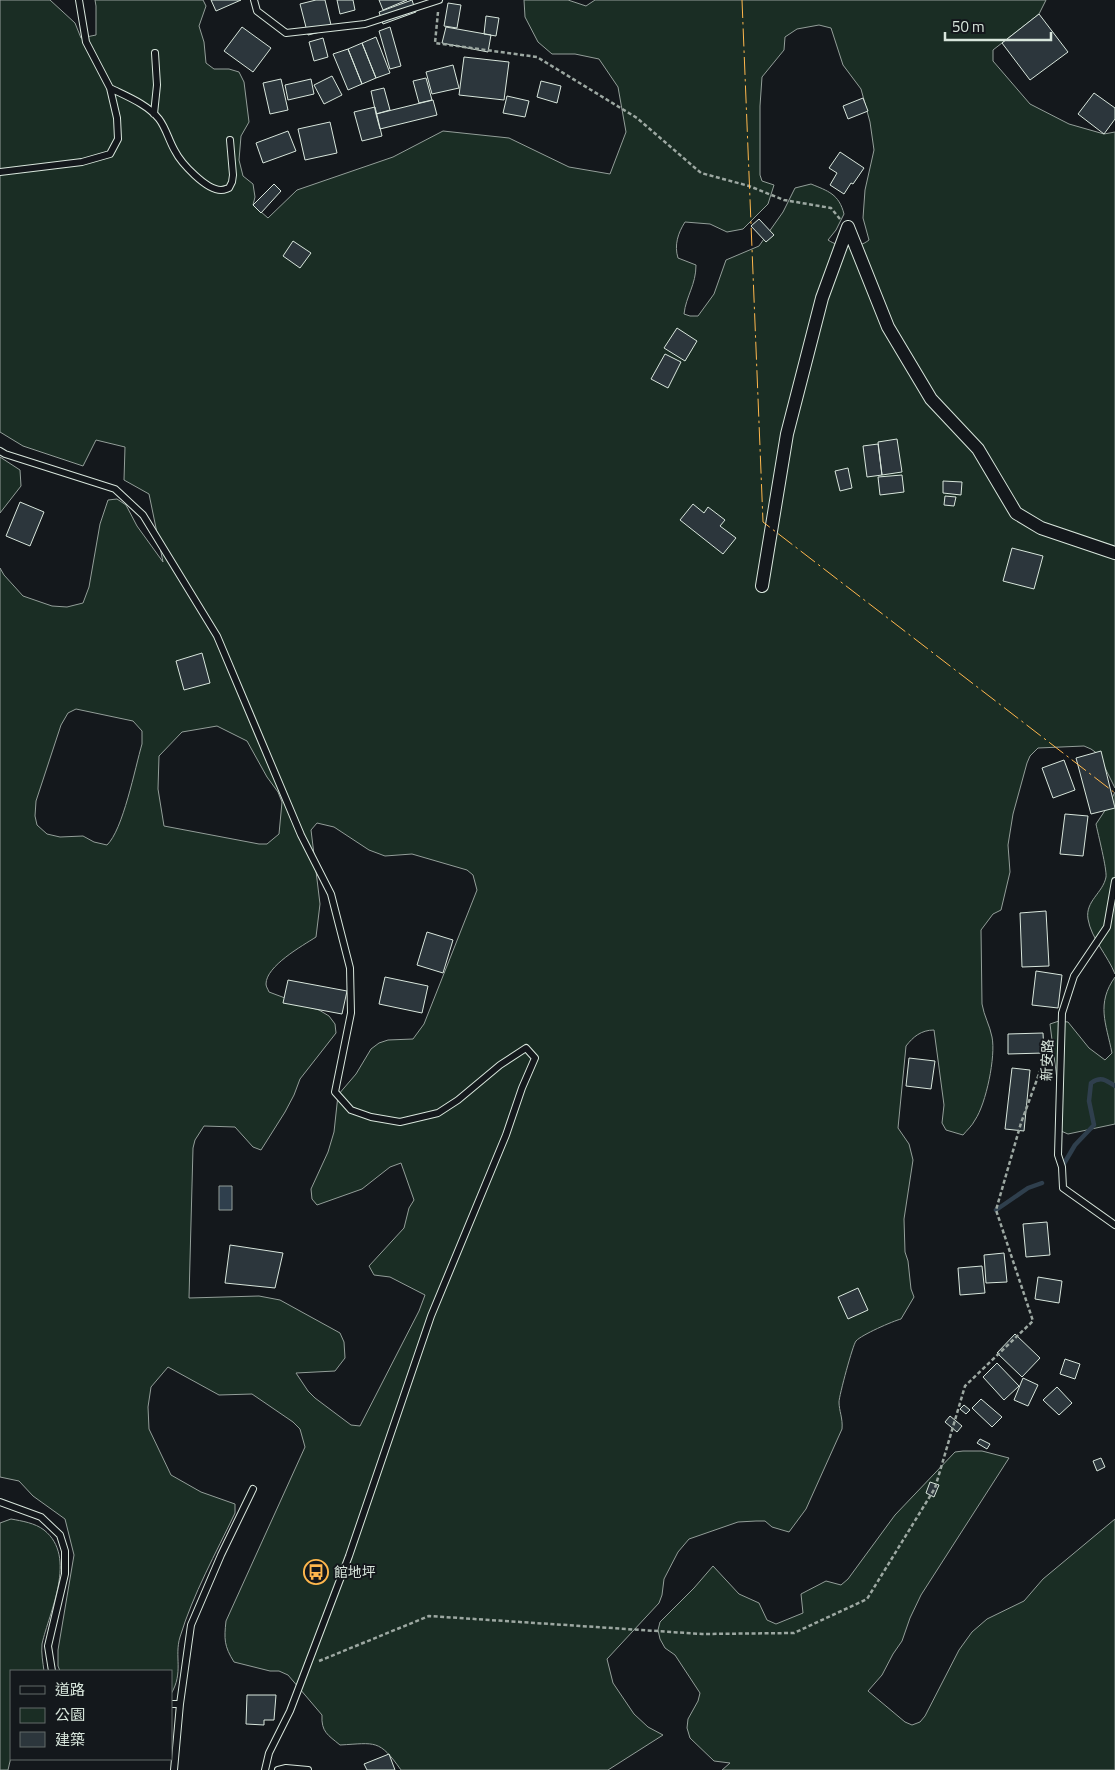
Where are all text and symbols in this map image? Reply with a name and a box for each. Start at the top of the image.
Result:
scale bar [945,10,1051,42]
text: 50 m [952,15,985,38]
street label: 新安路 [1035,1039,1058,1081]
bus stop icon: 館地坪 [303,1559,329,1585]
place label: 館地坪 [334,1561,376,1582]
legend [10,1670,172,1760]
text: 道路 [55,1678,85,1701]
text: 公園 [55,1703,85,1726]
text: 建築 [55,1728,85,1751]

